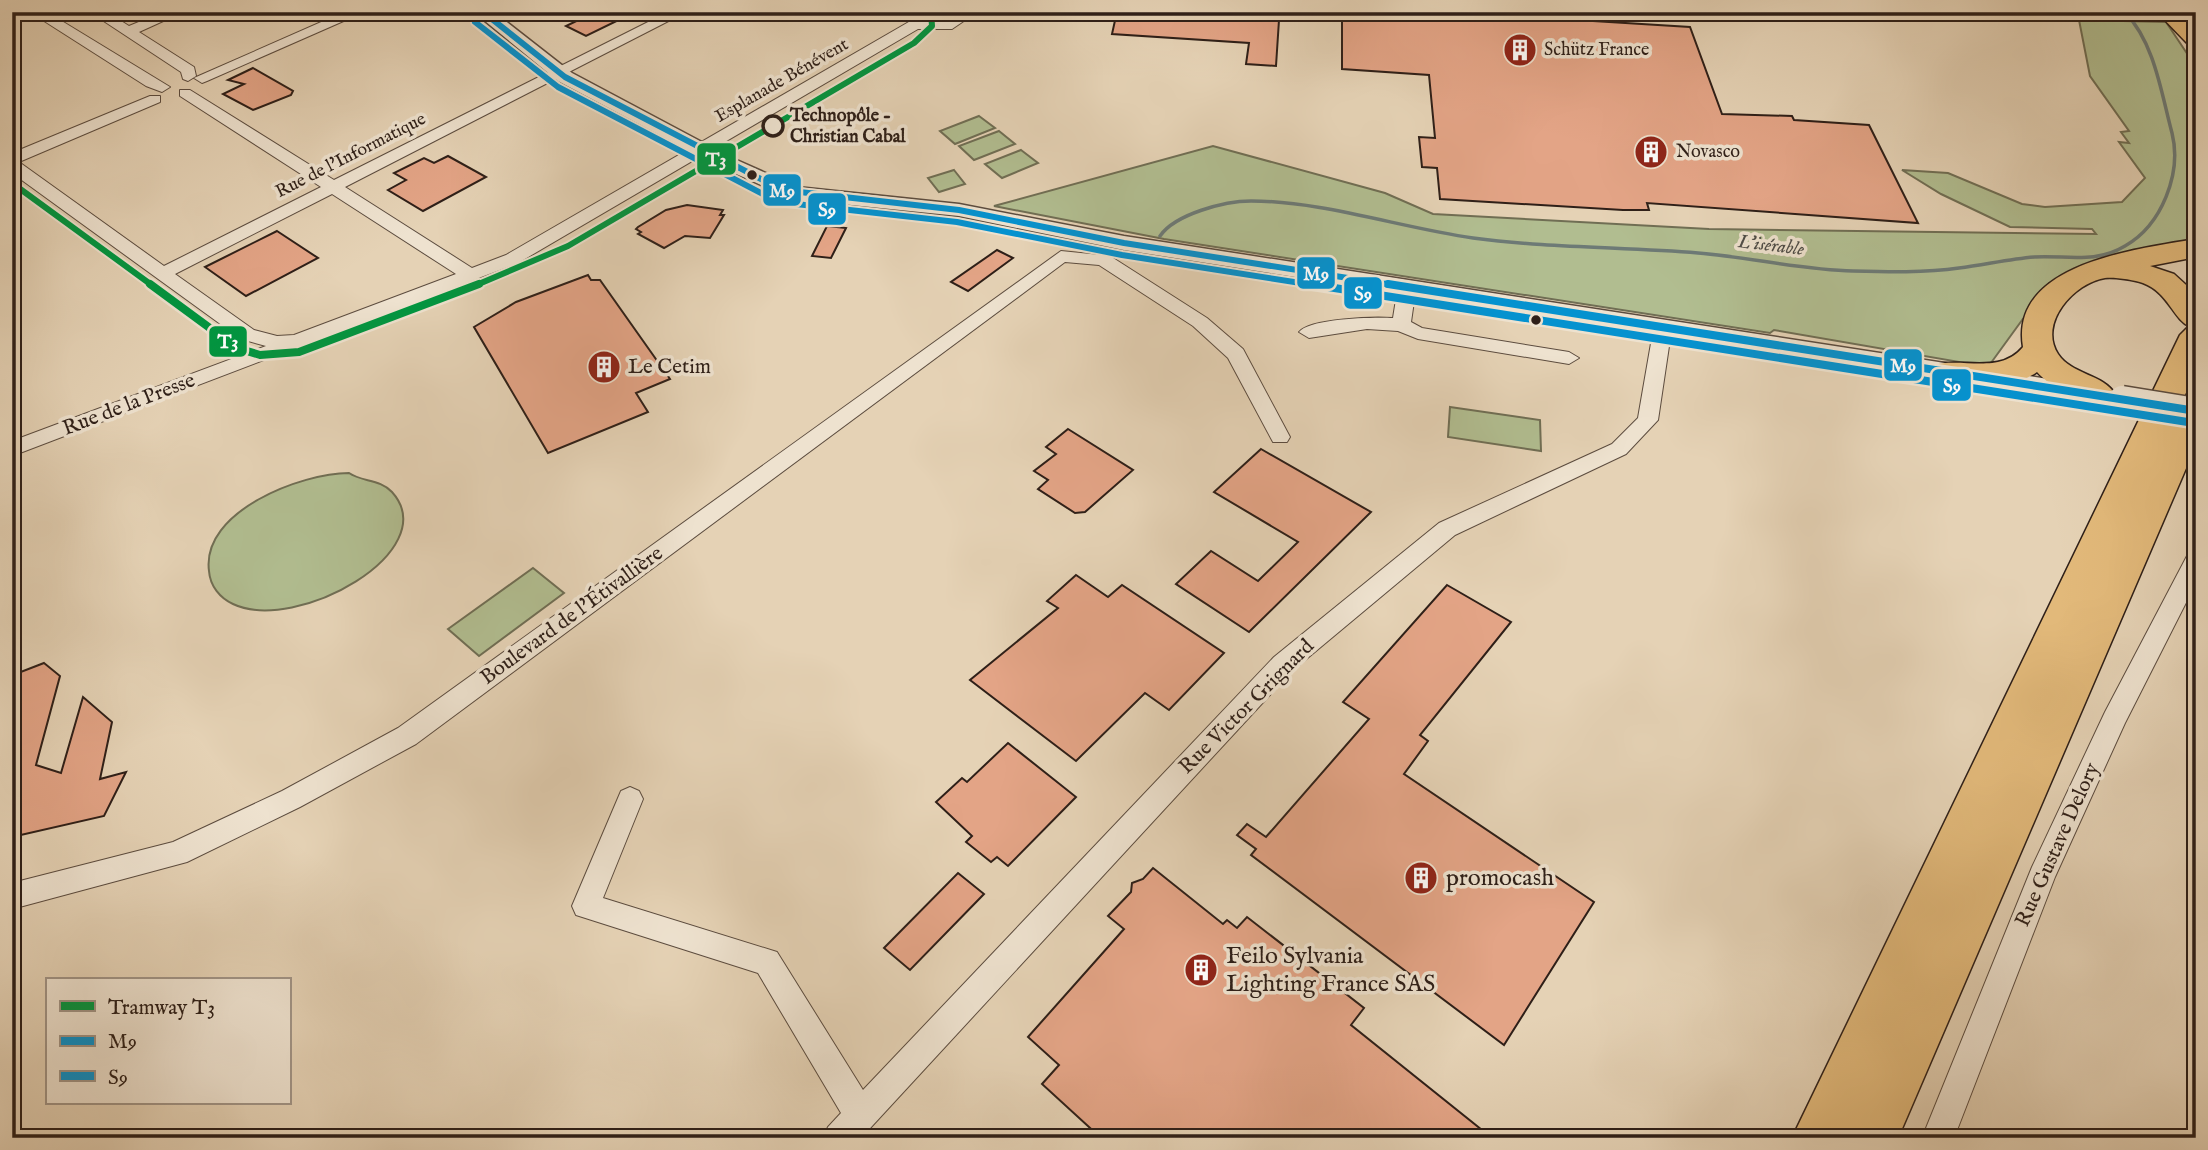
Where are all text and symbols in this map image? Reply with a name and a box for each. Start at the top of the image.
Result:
building icon: Schütz France [1501,31,1539,69]
street label: Esplanade Bénévent [711,33,853,129]
place label: Schütz France [1544,39,1649,62]
place label: Technopôle - Christian Cabal [789,105,907,149]
street label: Rue de l'Informatique [272,108,430,204]
marker: Technopôle - Christian Cabal [762,115,784,137]
building icon: Novasco [1632,133,1670,171]
place label: Novasco [1676,141,1740,164]
line badge: T3 [696,142,737,176]
text: T3 [705,149,726,173]
unlabelled marker [745,168,759,182]
line badge: M9 [762,173,802,207]
text: M9 [769,180,795,204]
line badge: S9 [807,192,847,226]
text: S9 [818,199,836,223]
water label: L'isérable [1736,230,1806,262]
line badge: M9 [1296,256,1336,290]
text: M9 [1303,263,1329,287]
line badge: S9 [1343,276,1383,310]
text: S9 [1354,283,1372,307]
unlabelled marker [1529,313,1543,327]
line badge: T3 [208,325,248,358]
text: T3 [217,331,238,355]
building icon: Le Cetim [585,348,623,386]
line badge: M9 [1883,348,1923,382]
place label: Le Cetim [628,354,711,381]
text: M9 [1890,355,1916,379]
street label: Rue de la Presse [59,367,199,443]
line badge: S9 [1931,368,1972,402]
text: S9 [1943,375,1961,399]
street label: Boulevard de l'Étivallière [475,540,669,691]
street label: Rue Victor Grignard [1174,633,1321,780]
street label: Rue Gustave Delory [2010,758,2107,931]
building icon: promocash [1402,859,1440,897]
place label: promocash [1446,863,1554,894]
place label: Feilo Sylvania Lighting France SAS [1226,941,1435,1000]
building icon: Feilo Sylvania Lighting France SAS [1182,951,1220,989]
legend [46,978,290,1104]
text: Tramway T3 [108,995,215,1022]
text: M9 [108,1029,137,1056]
text: S9 [108,1065,128,1092]

